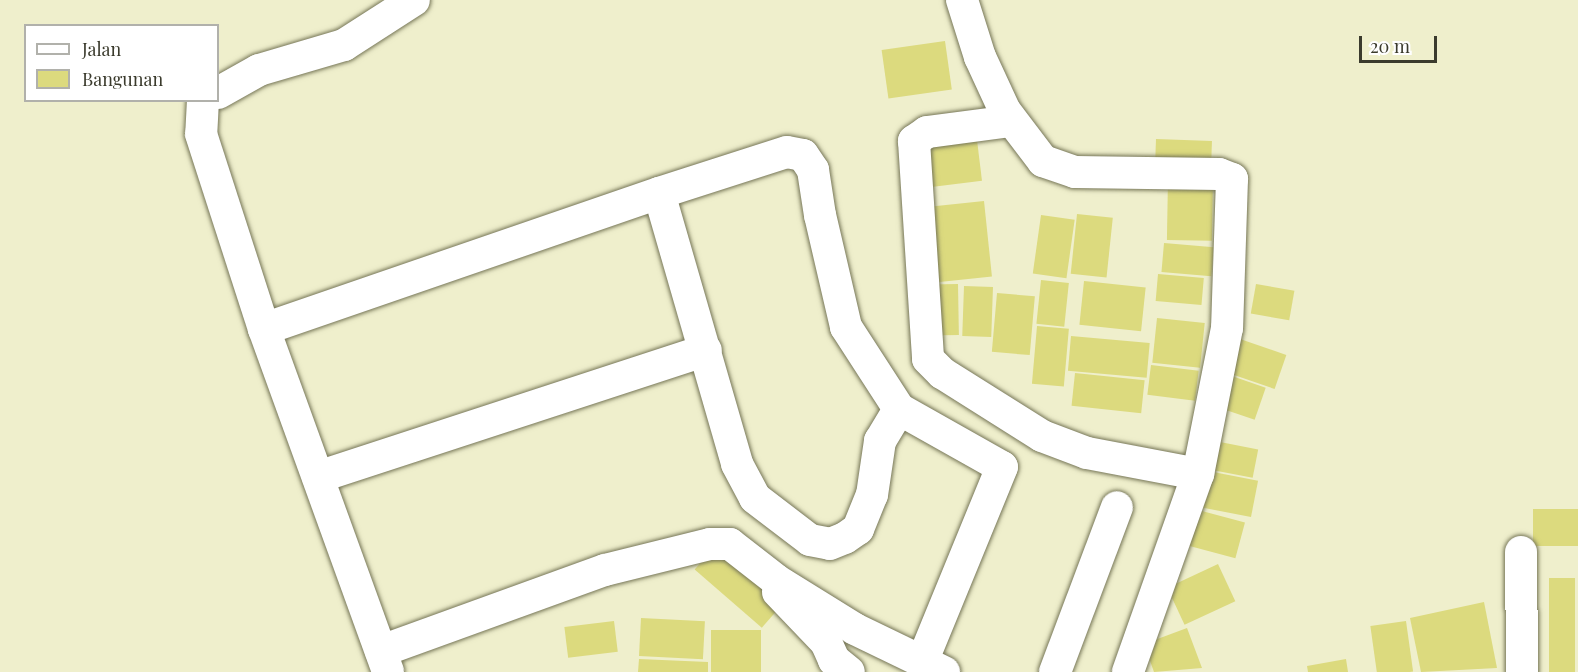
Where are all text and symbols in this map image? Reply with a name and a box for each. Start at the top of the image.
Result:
legend [24,24,219,102]
scale bar [1362,24,1440,62]
text: 20 m [1370,34,1410,58]
text: Jalan [82,37,121,61]
text: Bangunan [82,67,163,91]

